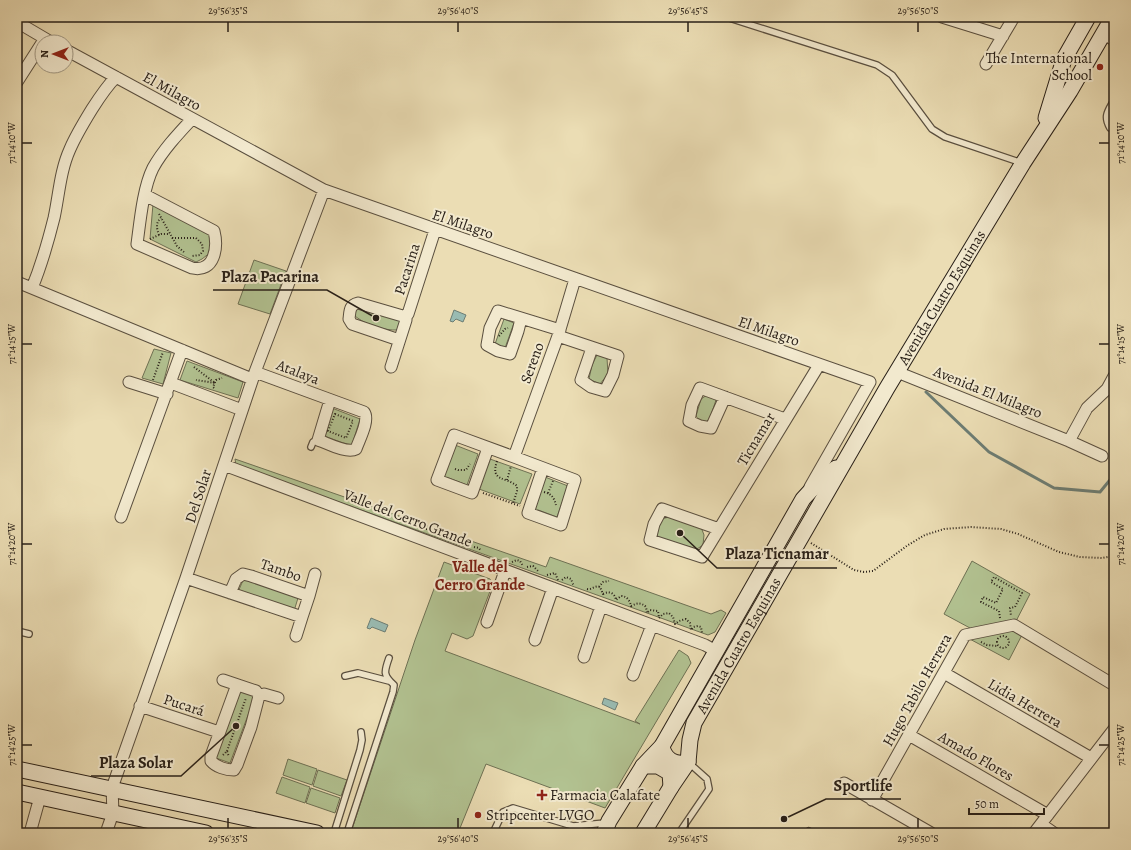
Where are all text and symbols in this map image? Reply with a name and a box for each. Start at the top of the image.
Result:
text: 29°56'35"S [208,4,248,17]
text: 29°56'40"S [437,4,479,17]
text: 29°56'45"S [668,4,708,17]
text: 29°56'50"S [898,4,938,17]
north arrow [34,34,74,74]
place label: The International School [986,48,1092,85]
text: N [37,50,52,58]
marker: The International School [1095,62,1105,72]
street label: El Milagro [139,67,205,115]
text: 71°14'10"W [5,122,18,164]
text: 71°14'10"W [1114,122,1127,164]
street label: El Milagro [430,204,496,244]
street label: Avenida Cuatro Esquinas [893,226,990,369]
street label: Pacarina [389,241,425,297]
callout: Plaza Pacarina [213,262,327,290]
text: Plaza Pacarina [221,266,319,288]
street label: El Milagro [736,311,802,351]
text: 71°14'15"W [5,323,18,364]
text: 71°14'15"W [1114,323,1127,364]
street label: Sereno [515,340,549,386]
street label: Atalaya [273,354,322,389]
street label: Avenida El Milagro [930,361,1045,423]
street label: Ticnamar [732,408,780,469]
street label: Del Solar [180,466,216,525]
street label: Valle del Cerro Grande [340,484,475,552]
text: 71°14'20"W [5,522,18,565]
text: 71°14'20"W [1114,522,1127,565]
callout: Plaza Ticnamar [717,540,837,568]
text: Plaza Ticnamar [725,543,829,565]
street label: Tambo [258,554,304,586]
district label: Valle del Cerro Grande [435,556,525,596]
street label: Avenida Cuatro Esquinas [691,574,786,718]
street label: Hugo Tabilo Herrera [878,630,956,750]
street label: Lidia Herrera [984,674,1066,732]
street label: Pucará [161,689,207,721]
text: 71°14'25"W [5,723,18,766]
text: 71°14'25"W [1114,723,1127,766]
street label: Amado Flores [934,726,1017,786]
callout: Plaza Solar [91,748,181,776]
text: Plaza Solar [99,752,173,774]
callout: Sportlife [826,771,901,799]
text: Sportlife [834,775,892,797]
place label: Farmacia Calafate [550,785,661,805]
marker: Farmacia Calafate [537,790,547,800]
scale bar [969,790,1044,816]
text: 50 m [975,796,999,812]
place label: Stripcenter LVGO [486,805,594,825]
marker: Stripcenter LVGO [473,810,483,820]
text: 29°56'35"S [208,832,248,845]
text: 29°56'40"S [437,832,479,845]
text: 29°56'45"S [668,832,708,845]
text: 29°56'50"S [898,832,938,845]

